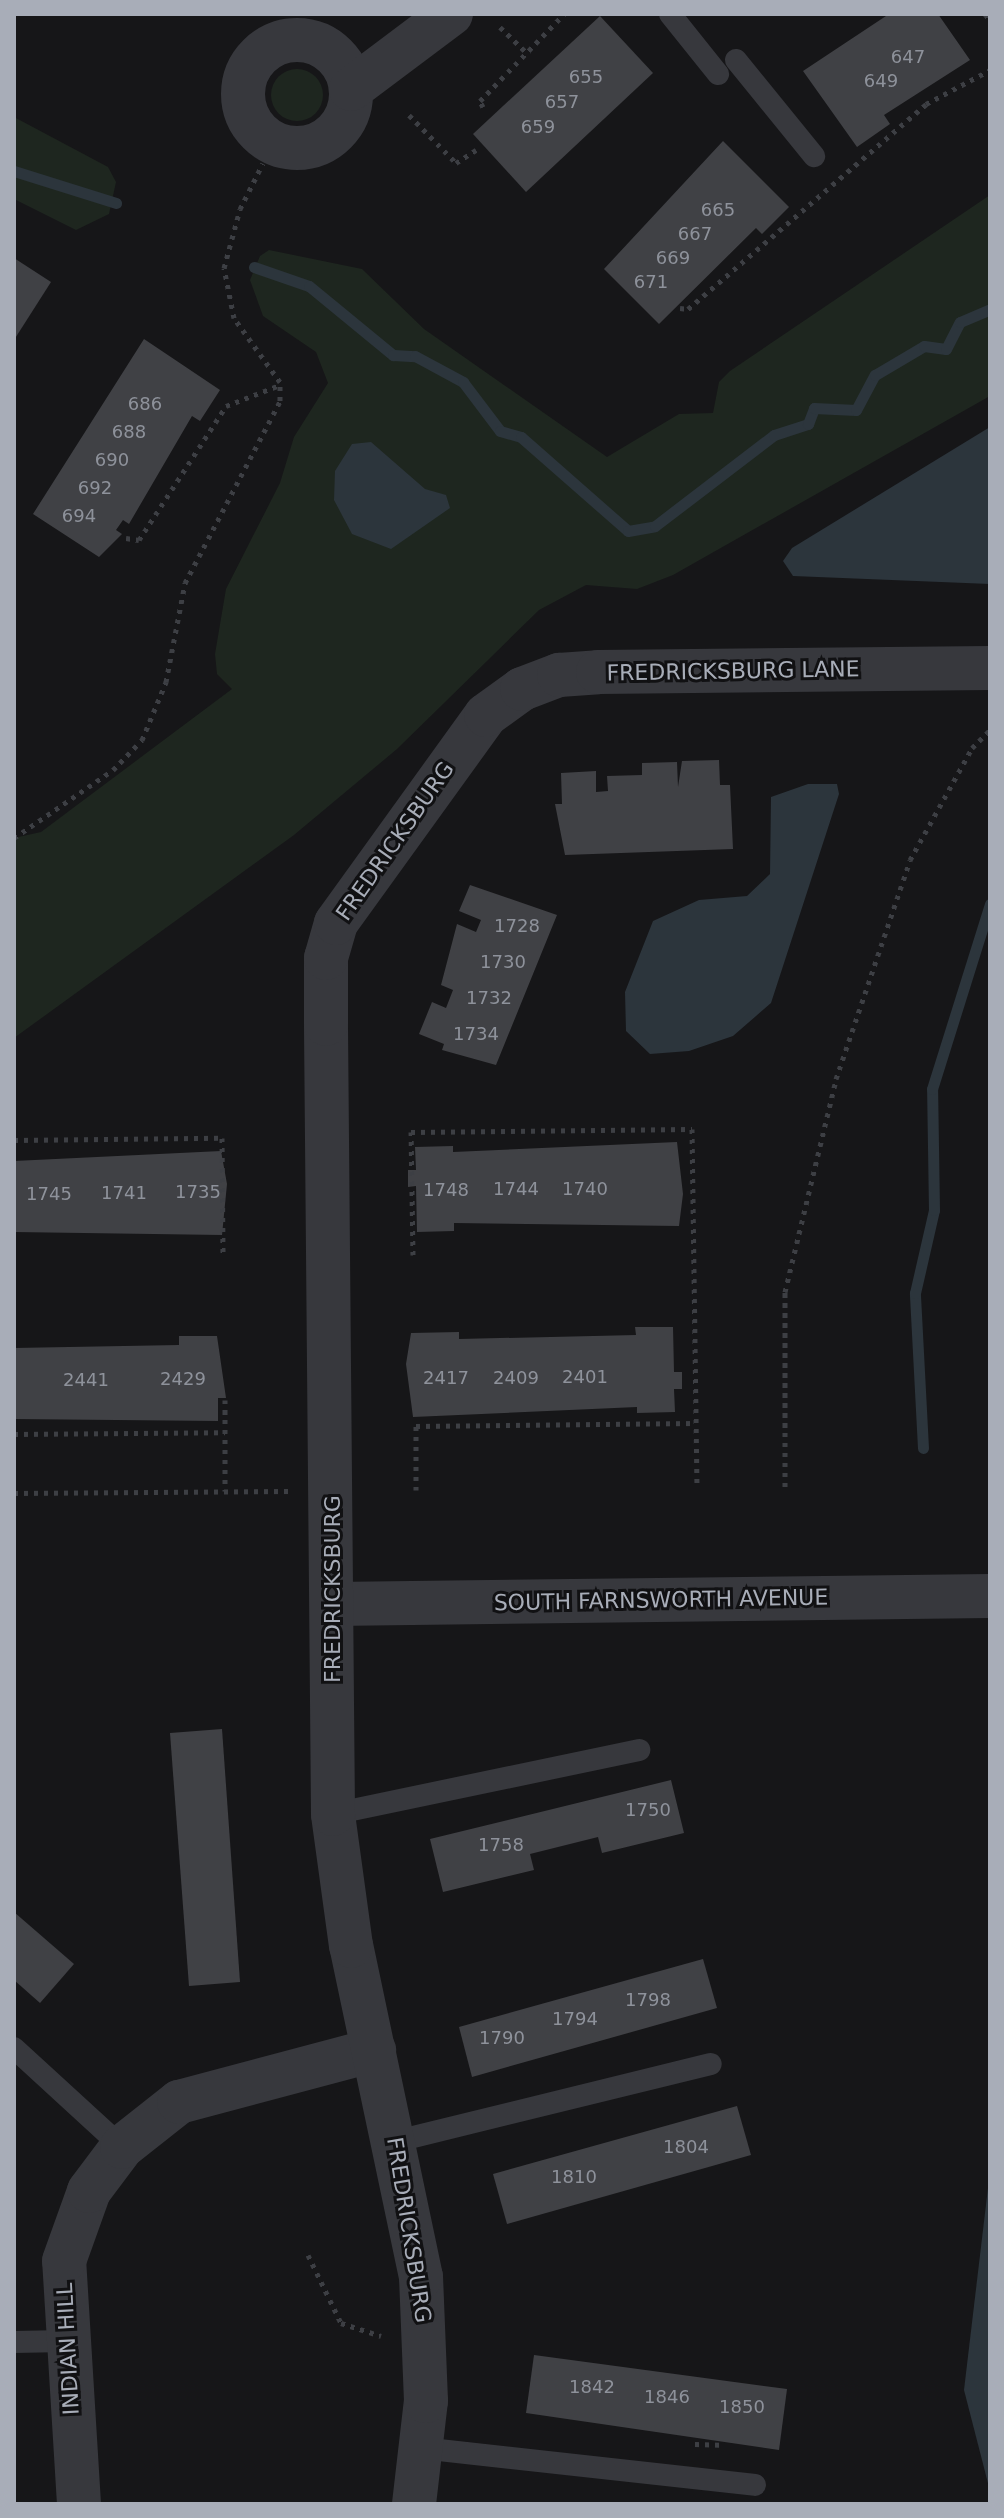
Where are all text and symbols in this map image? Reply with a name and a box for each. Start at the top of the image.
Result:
house number: 647 [891,46,925,68]
house number: 655 [569,66,603,88]
house number: 649 [864,70,898,92]
house number: 657 [545,91,579,113]
house number: 659 [521,116,555,138]
house number: 665 [701,199,735,221]
house number: 667 [678,223,712,245]
house number: 669 [656,247,690,269]
house number: 671 [634,271,668,293]
house number: 686 [128,393,162,415]
house number: 688 [112,421,146,443]
house number: 690 [95,449,129,471]
house number: 692 [78,477,112,499]
house number: 694 [62,505,96,527]
street label: FREDRICKSBURG LANE [606,656,860,686]
street label: FREDRICKSBURG [330,756,460,926]
house number: 1728 [494,915,540,937]
house number: 1730 [480,951,526,973]
house number: 1732 [466,987,512,1009]
house number: 1734 [453,1023,499,1045]
house number: 1744 [493,1178,539,1200]
house number: 1740 [562,1178,608,1200]
house number: 1748 [423,1179,469,1201]
house number: 1735 [175,1181,221,1203]
house number: 1741 [101,1182,147,1204]
house number: 1745 [26,1183,72,1205]
house number: 2401 [562,1366,608,1388]
house number: 2417 [423,1367,469,1389]
house number: 2409 [493,1367,539,1389]
house number: 2429 [160,1368,206,1390]
house number: 2441 [63,1369,109,1391]
street label: FREDRICKSBURG [320,1495,346,1683]
street label: SOUTH FARNSWORTH AVENUE [494,1584,828,1616]
house number: 1750 [625,1799,671,1821]
house number: 1758 [478,1834,524,1856]
house number: 1798 [625,1989,671,2011]
house number: 1794 [552,2008,598,2030]
house number: 1790 [479,2027,525,2049]
street label: FREDRICKSBURG [381,2135,437,2325]
house number: 1804 [663,2136,709,2158]
house number: 1810 [551,2166,597,2188]
street label: INDIAN HILL [51,2282,85,2416]
house number: 1842 [569,2376,615,2398]
house number: 1846 [644,2386,690,2408]
house number: 1850 [719,2396,765,2418]

